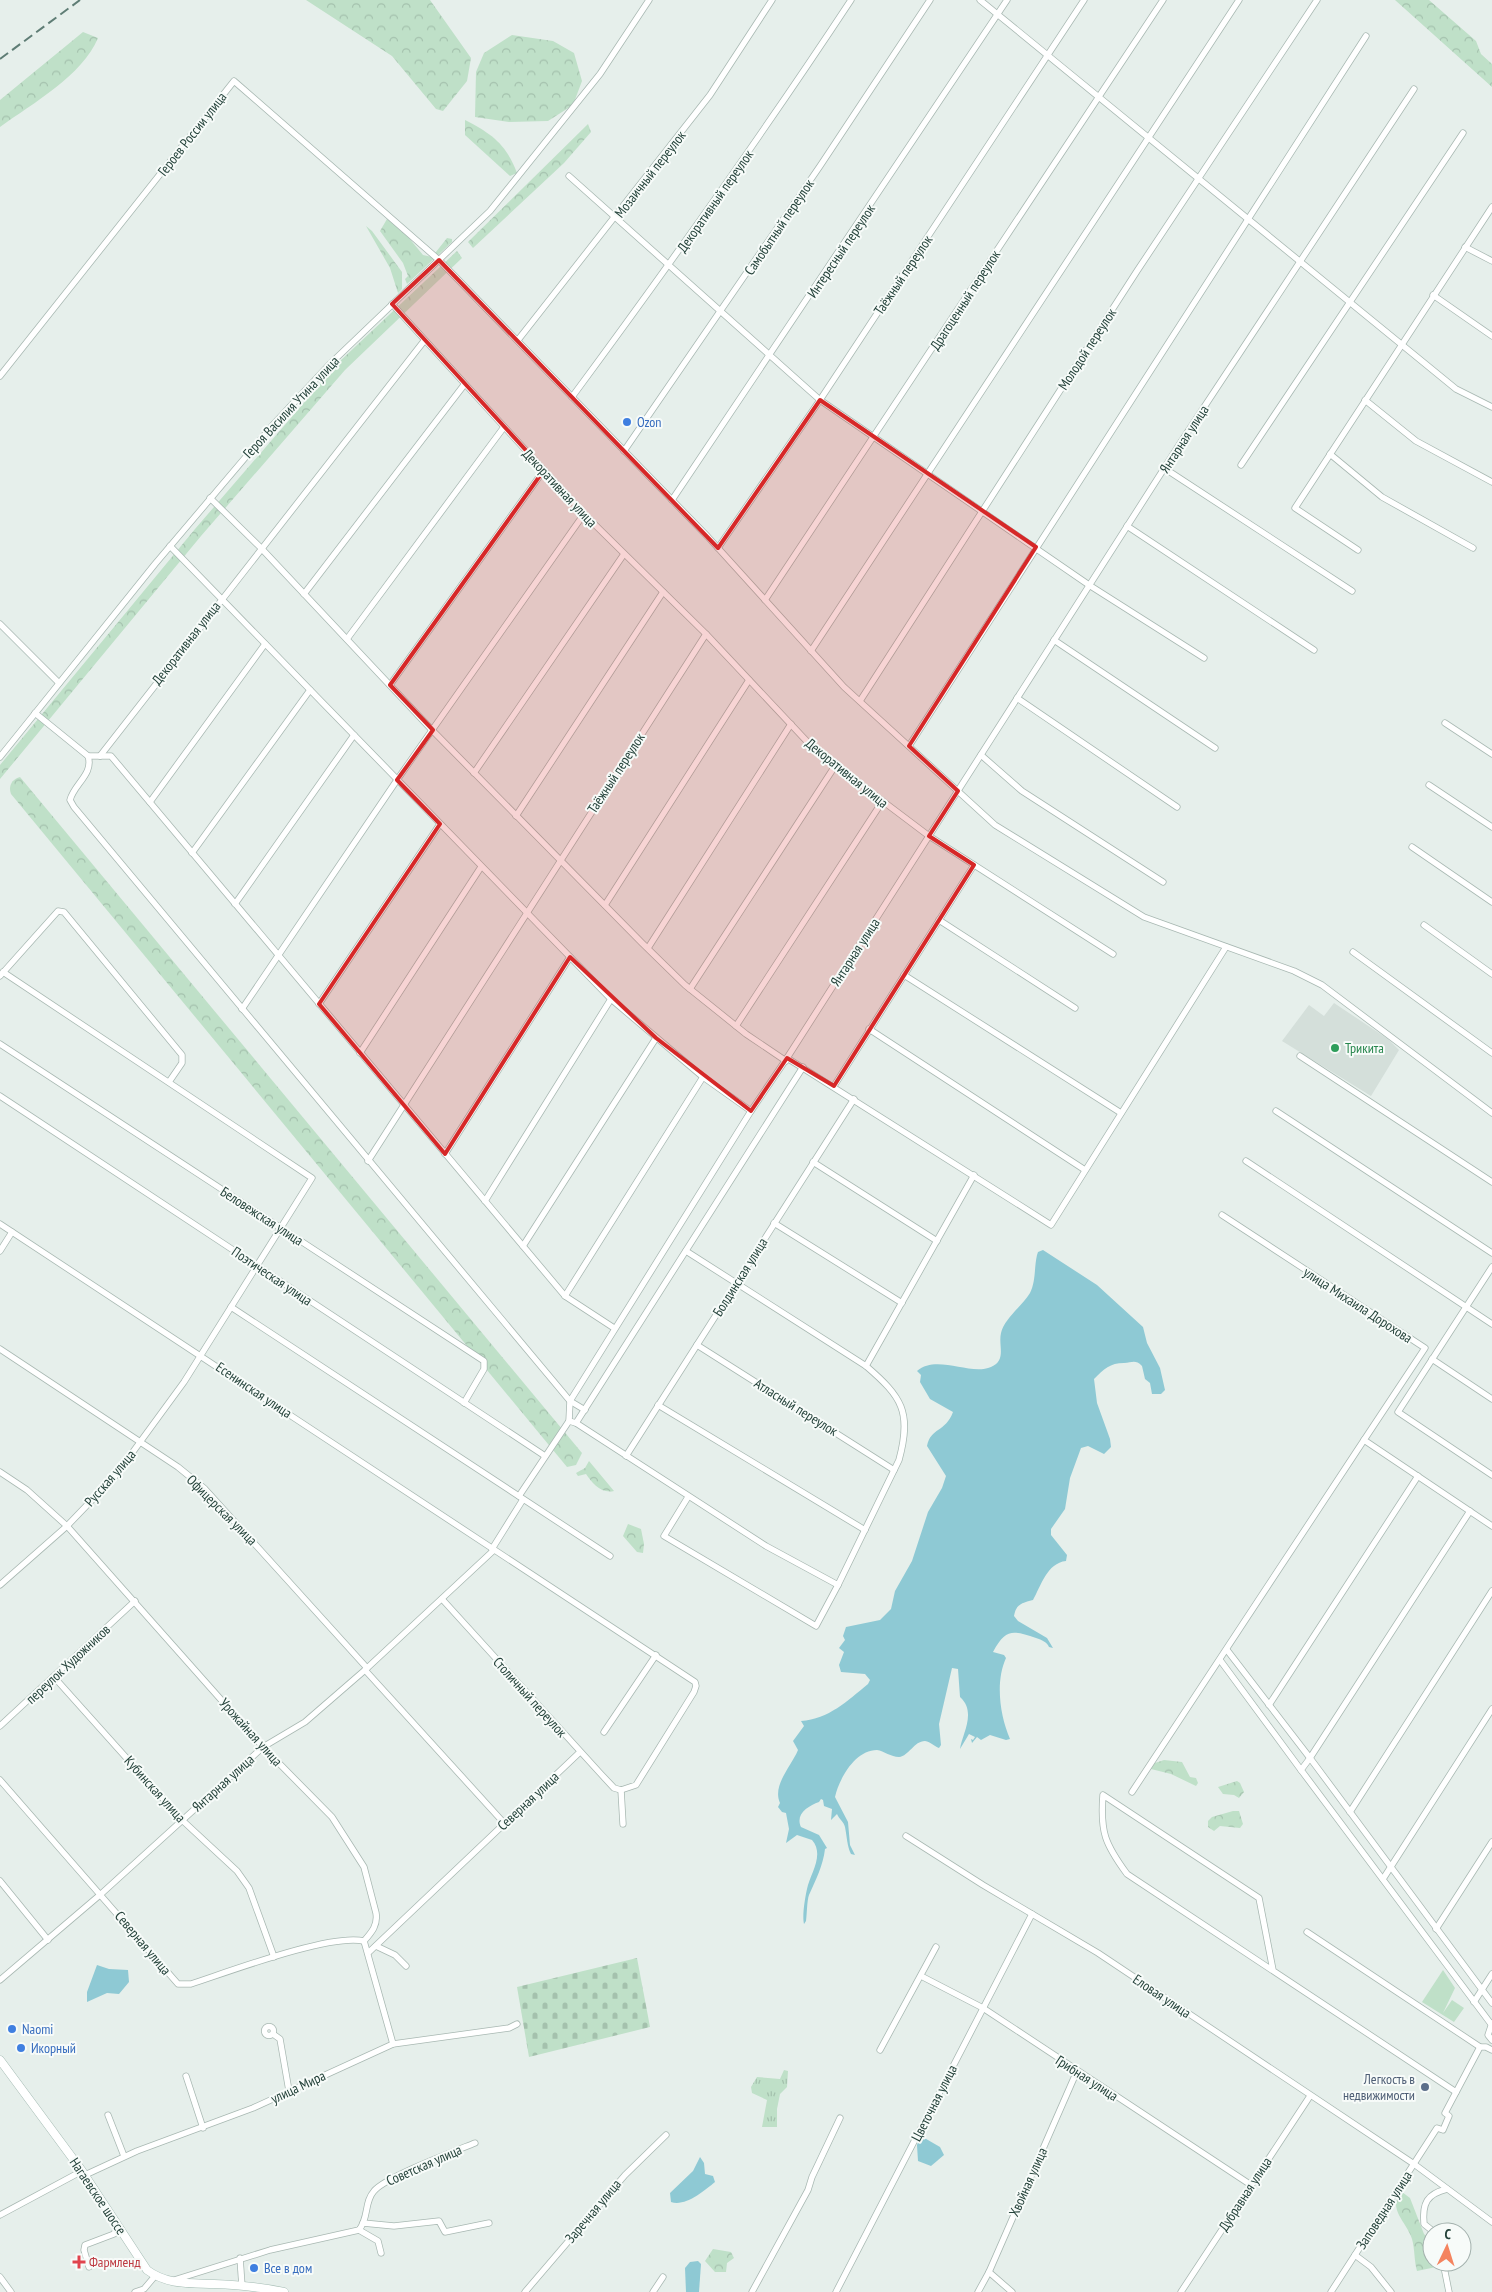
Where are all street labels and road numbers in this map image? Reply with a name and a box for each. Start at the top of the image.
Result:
street label: Героев России улица [154,88,230,180]
street label: Мозаичный переулок [610,126,690,221]
street label: Декоративный переулок [673,146,757,256]
street label: Самобытный переулок [740,175,818,278]
street label: Интересный переулок [803,200,879,301]
street label: Таёжный переулок [870,231,937,318]
street label: Драгоценный переулок [926,246,1004,353]
street label: Молодой переулок [1054,304,1120,393]
street label: Героя Василия Утина улица [239,352,343,462]
street label: Янтарная улица [1155,402,1213,476]
street label: Декоративная улица [519,445,601,531]
street label: Декоративная улица [148,598,224,688]
street label: Таёжный переулок [583,729,649,817]
street label: Декоративная улица [802,734,892,812]
street label: Янтарная улица [826,915,884,989]
street label: Беловежская улица [217,1182,307,1250]
street label: Болдинская улица [709,1234,771,1320]
street label: Поэтическая улица [228,1242,316,1310]
street label: улица Михаила Дорохова [1300,1263,1416,1347]
street label: Есенинская улица [213,1358,295,1422]
street label: Атласный переулок [751,1374,842,1440]
street label: Русская улица [80,1446,140,1510]
street label: Офицерская улица [183,1471,261,1549]
street label: переулок Художников [22,1620,114,1708]
street label: Столичный переулок [489,1653,571,1741]
street label: Урожайная улица [216,1694,286,1770]
street label: Янтарная улица [188,1750,258,1816]
street label: Кубинская улица [120,1752,190,1826]
street label: Северная улица [493,1768,563,1834]
street label: Северная улица [111,1907,175,1979]
street label: Еловая улица [1130,1970,1194,2022]
street label: Грибная улица [1052,2051,1122,2105]
street label: Цветочная улица [907,2062,961,2144]
street label: улица Мира [268,2066,328,2108]
street label: Советская улица [383,2140,465,2190]
street label: Хвойная улица [1005,2145,1051,2219]
street label: Нагаевское шоссе [66,2154,130,2238]
street label: Дубравная улица [1214,2154,1276,2234]
street label: Заповедная улица [1352,2167,1416,2253]
street label: Заречная улица [561,2175,625,2247]

